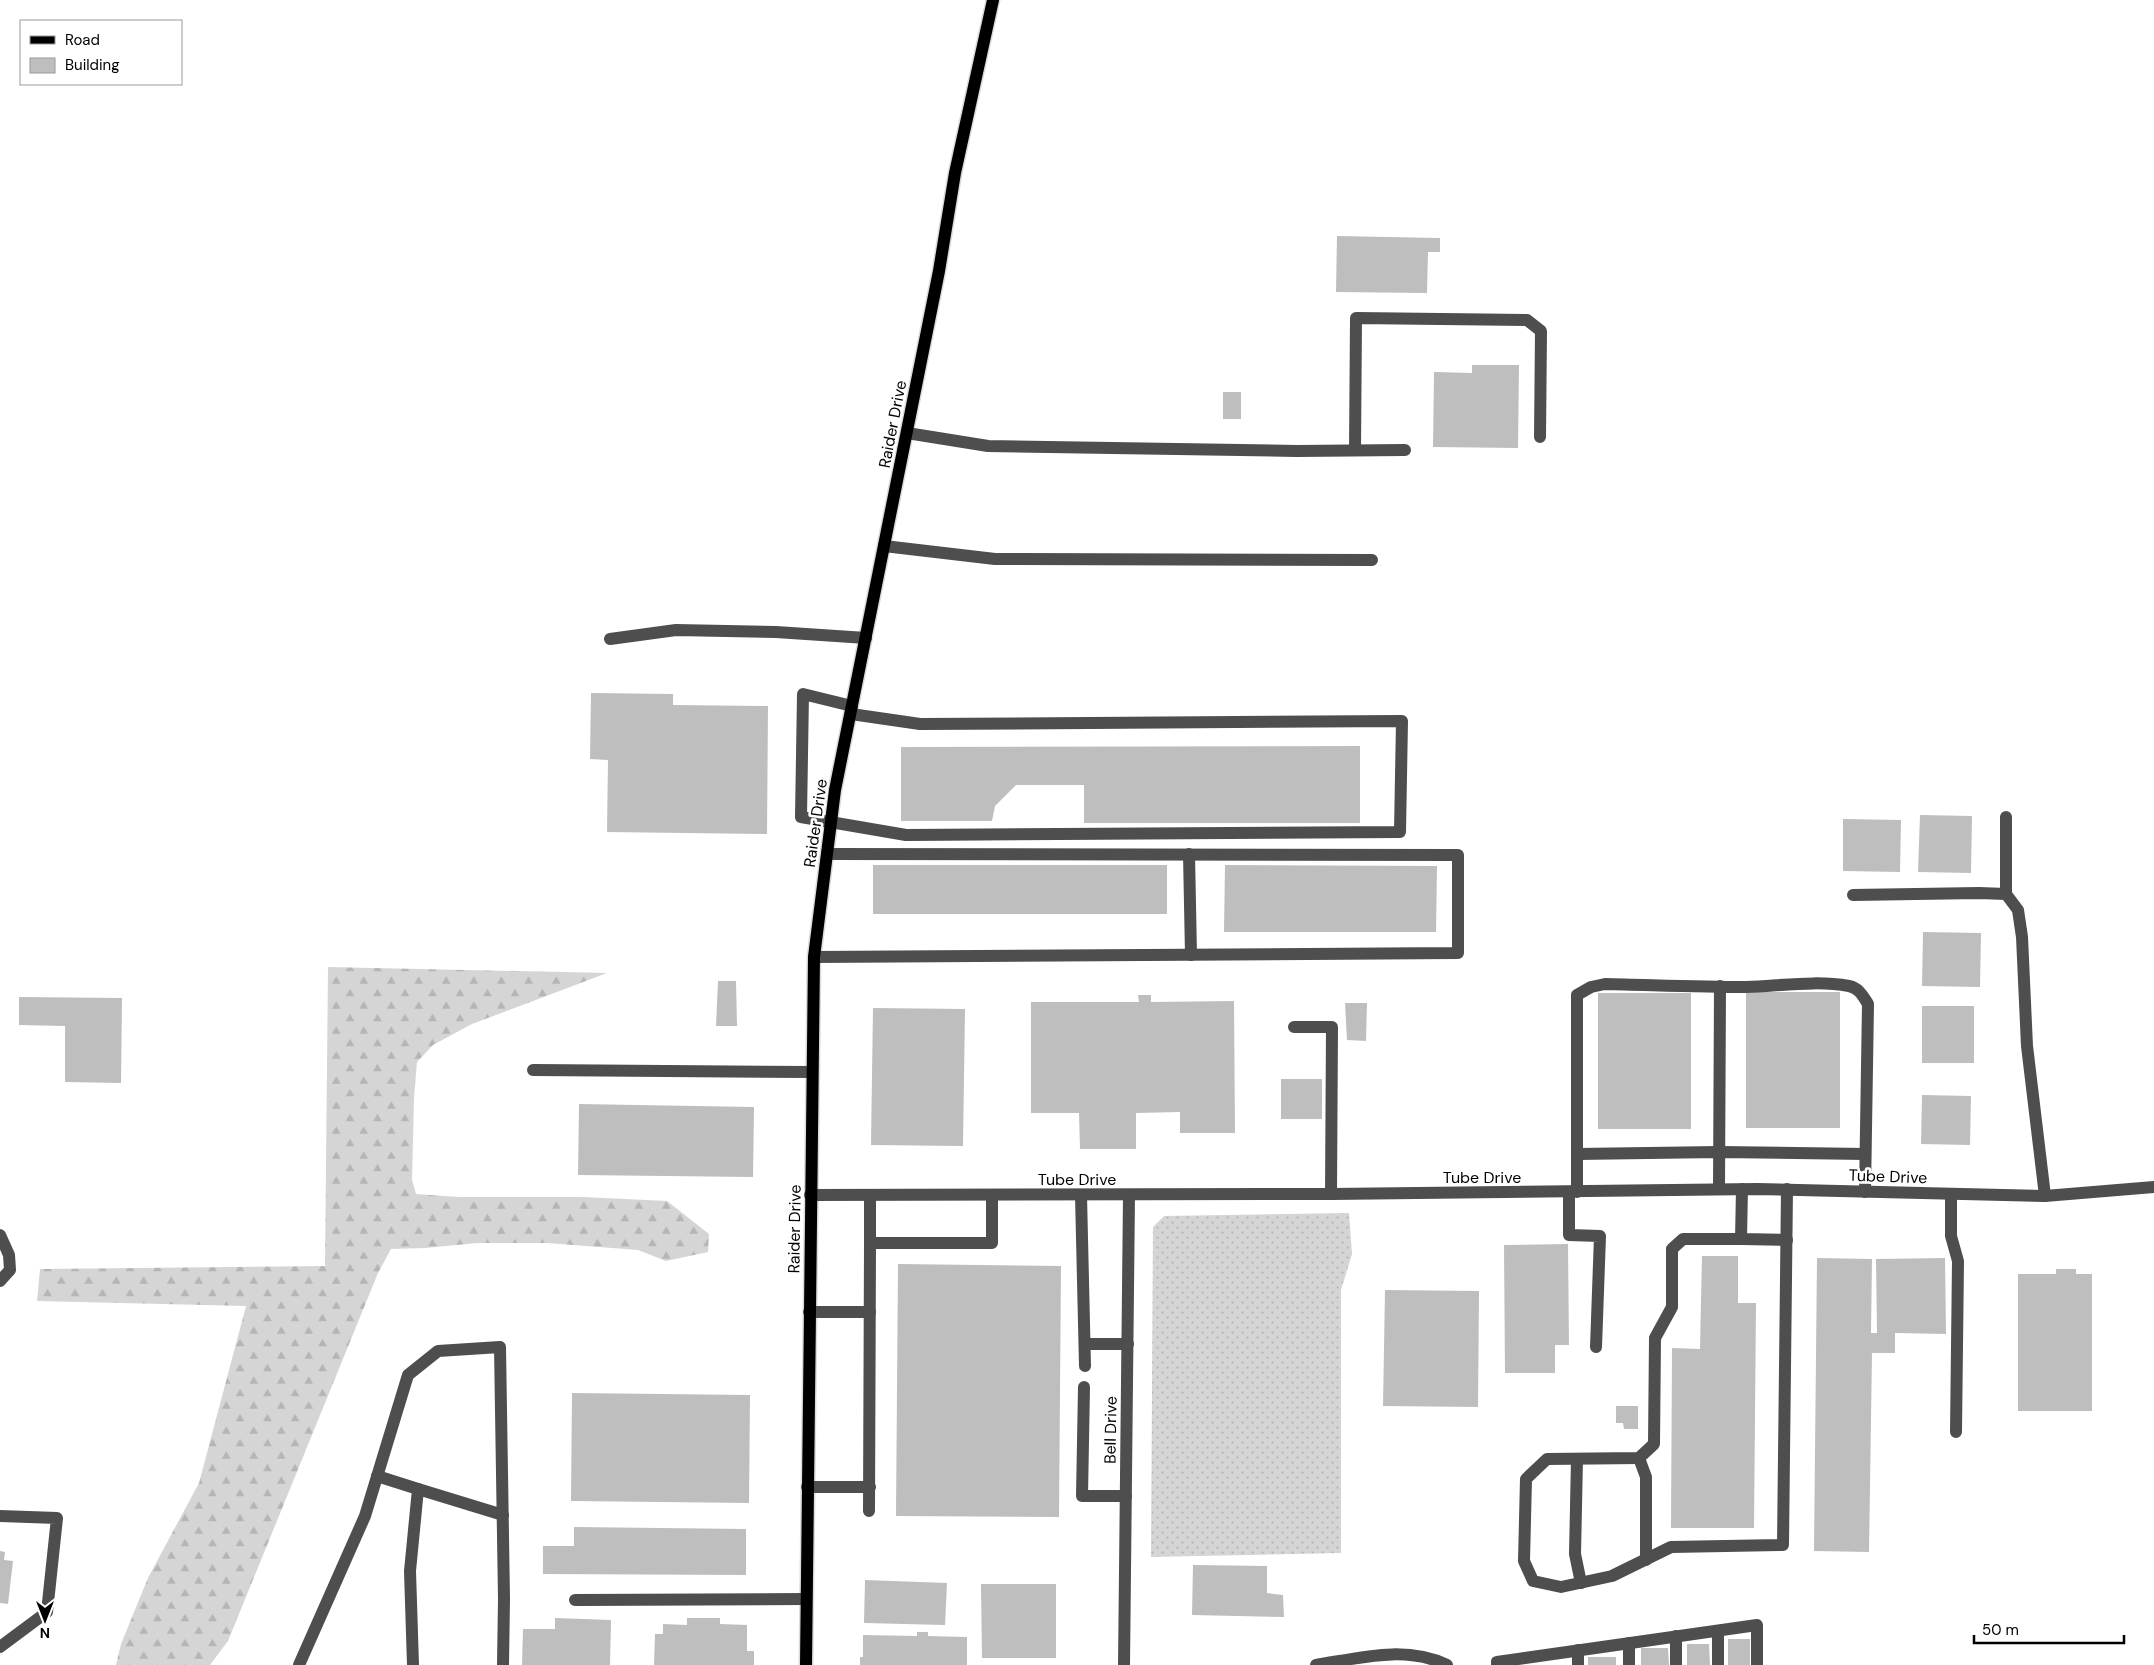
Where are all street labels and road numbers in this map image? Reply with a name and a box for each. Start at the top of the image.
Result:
street label: Raider Drive [874,378,911,470]
street label: Raider Drive [799,778,832,869]
street label: Tube Drive [1848,1165,1928,1188]
street label: Tube Drive [1443,1167,1521,1188]
street label: Tube Drive [1038,1169,1116,1190]
street label: Raider Drive [783,1184,806,1274]
street label: Bell Drive [1099,1396,1122,1464]

